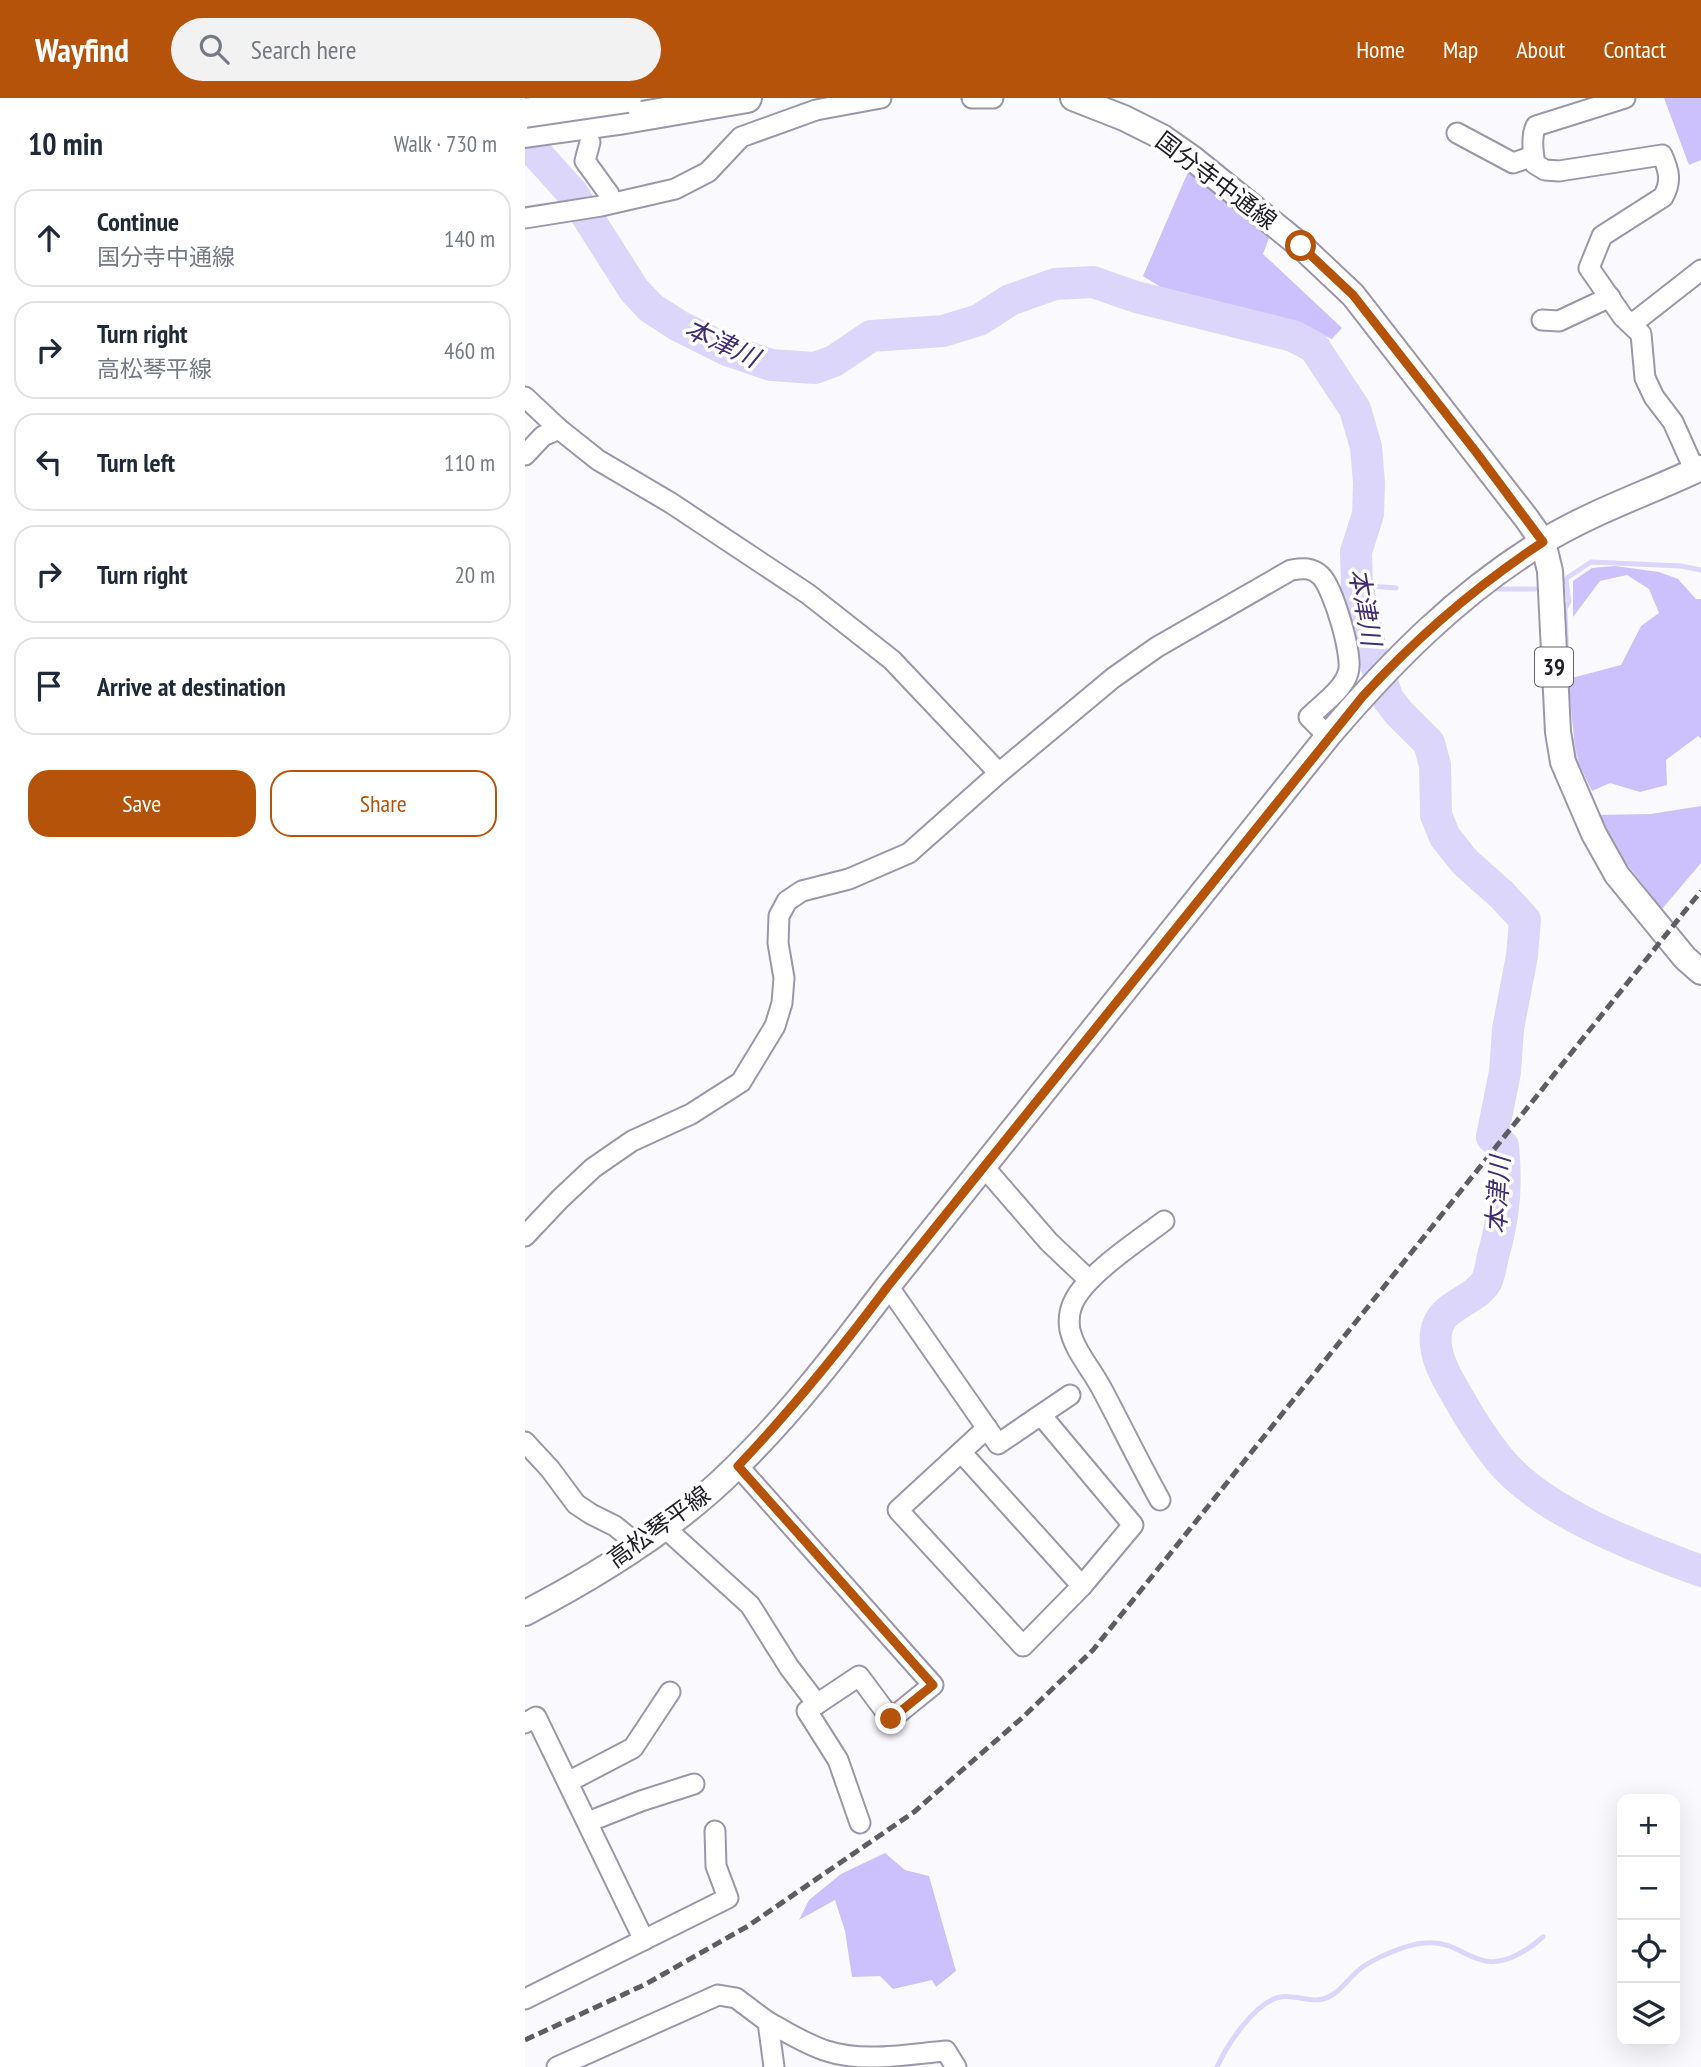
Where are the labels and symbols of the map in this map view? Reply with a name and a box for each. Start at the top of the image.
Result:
street label: 国分寺中通線 [1149,125,1283,236]
route start [1285,230,1316,261]
water label: 本津川 [680,311,767,375]
water label: 本津川 [1342,566,1389,651]
road number: 39 [1535,648,1573,687]
water label: 本津川 [1479,1152,1516,1235]
street label: 高松琴平線 [601,1479,716,1574]
route end [875,1703,906,1734]

